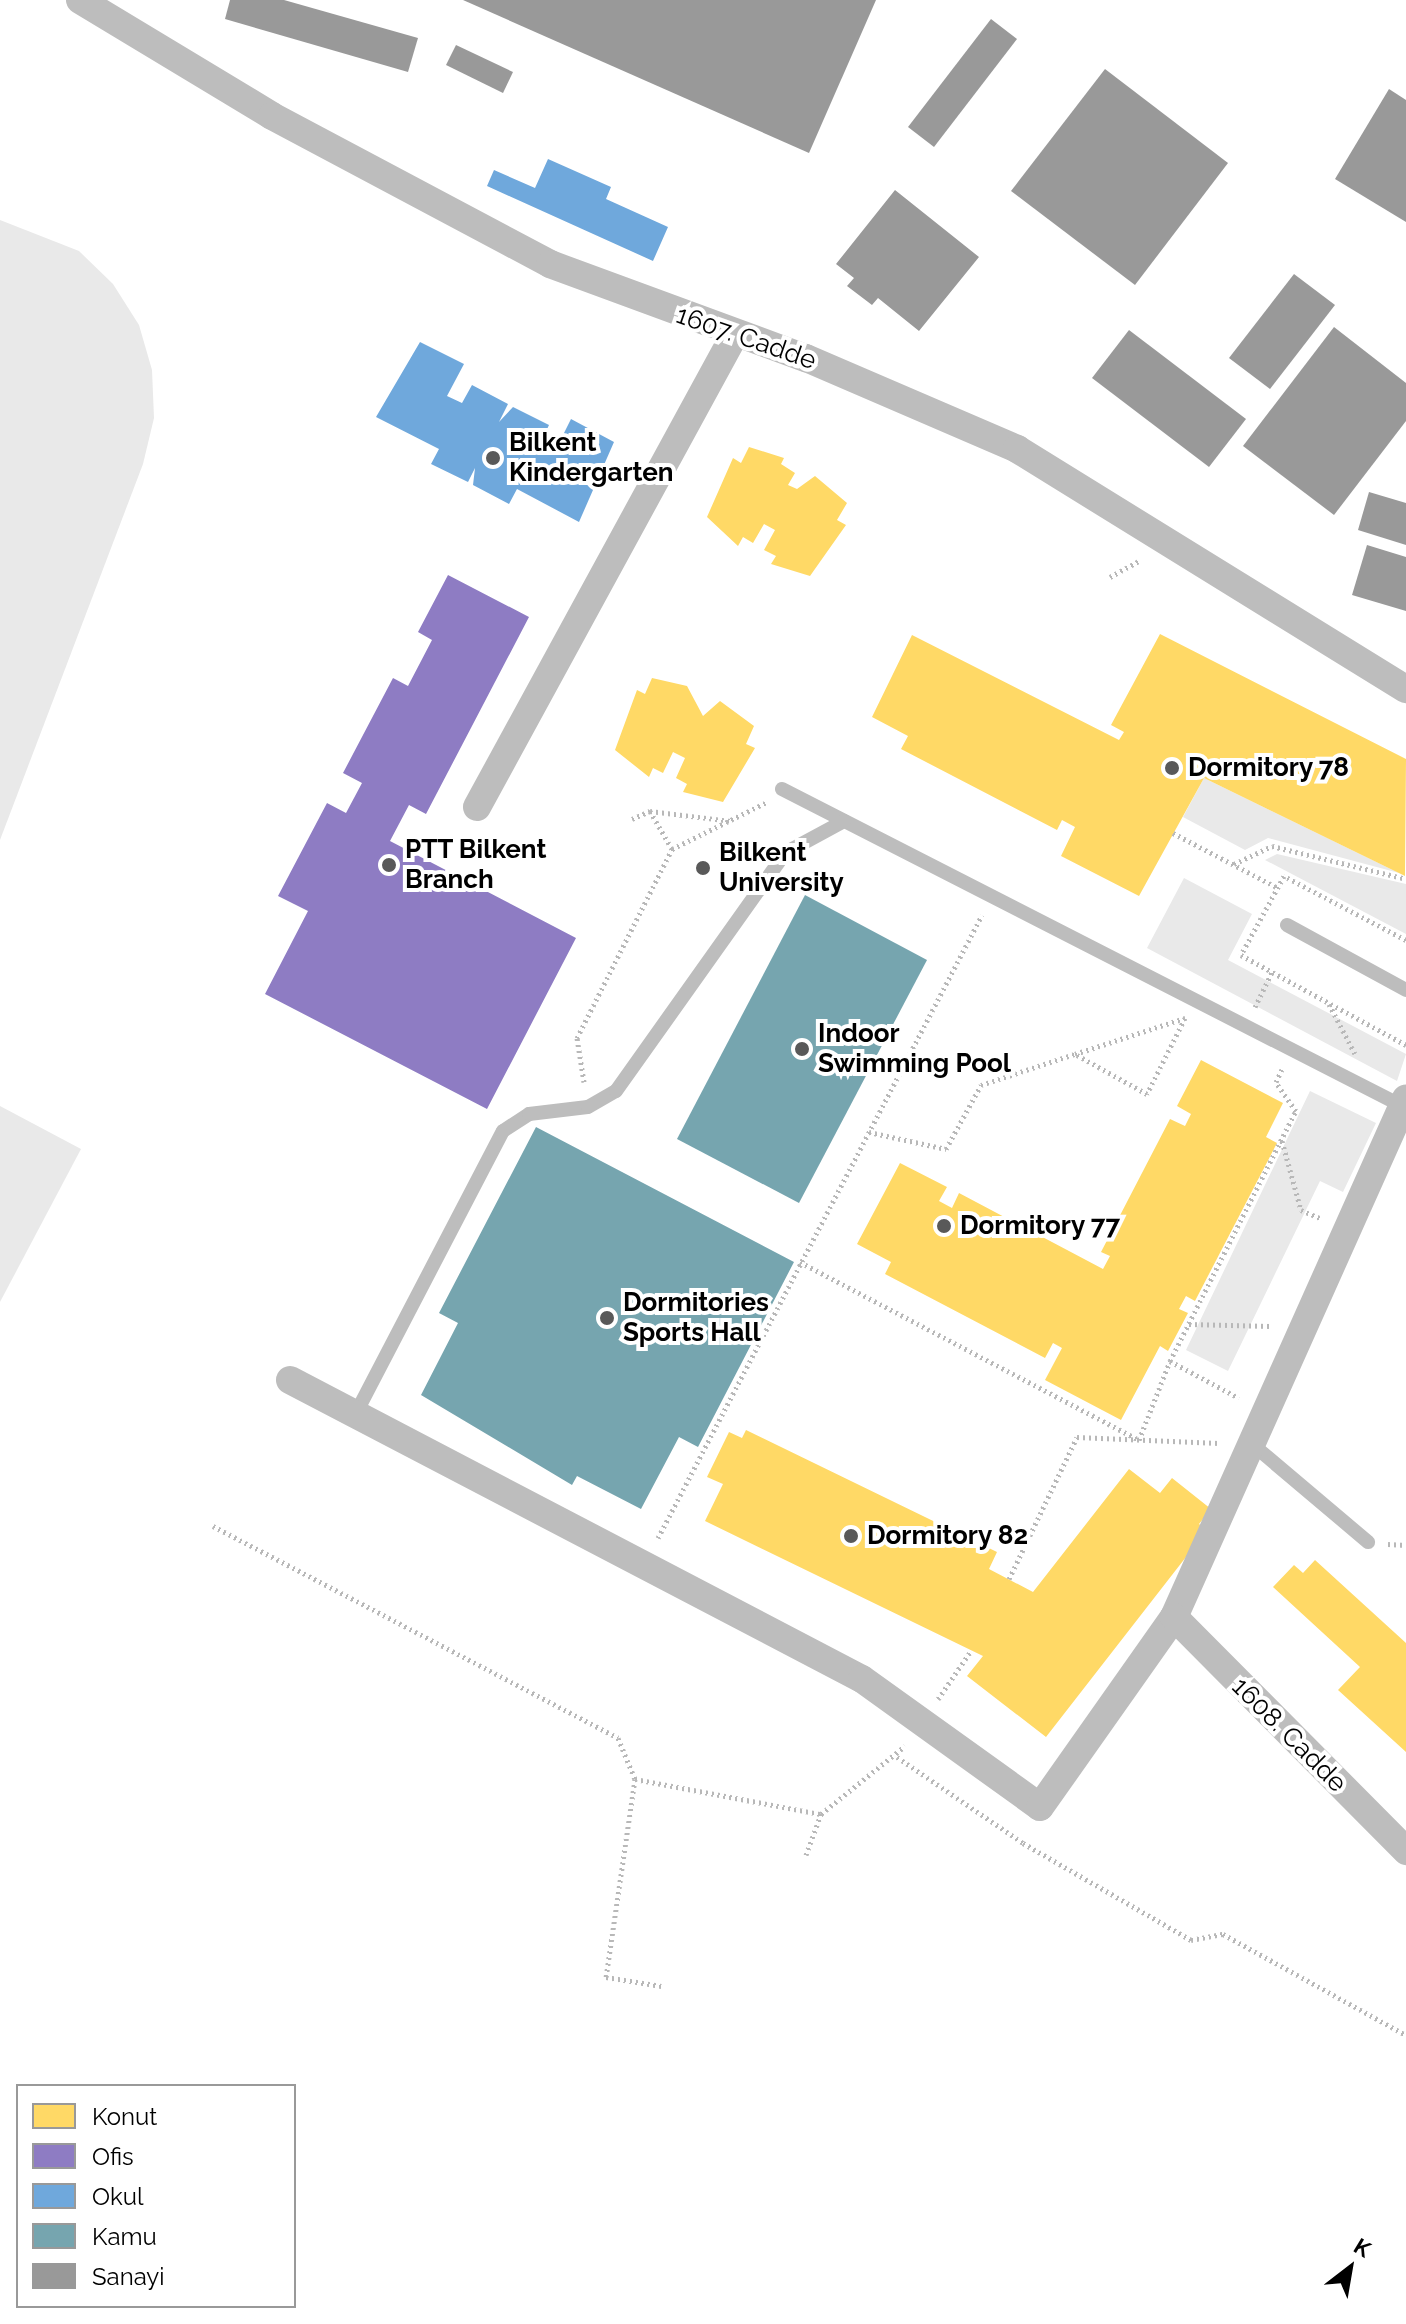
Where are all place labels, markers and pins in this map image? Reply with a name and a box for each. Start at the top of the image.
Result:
place label: Bilkent Kindergarten [509,427,674,488]
marker: Bilkent Kindergarten [484,449,502,467]
place label: Dormitory 78 [1188,752,1350,784]
marker: Dormitory 78 [1163,759,1181,777]
place label: PTT Bilkent Branch [405,834,547,896]
place label: Bilkent University [719,837,844,898]
marker: PTT Bilkent Branch [380,856,398,874]
marker: Bilkent University [694,859,712,877]
place label: Indoor Swimming Pool [818,1018,1011,1080]
marker: Indoor Swimming Pool [793,1040,811,1058]
place label: Dormitory 77 [960,1210,1121,1242]
marker: Dormitory 77 [935,1217,953,1235]
place label: Dormitories Sports Hall [623,1287,769,1348]
marker: Dormitories Sports Hall [598,1309,616,1327]
place label: Dormitory 82 [867,1520,1029,1552]
marker: Dormitory 82 [842,1527,860,1545]

